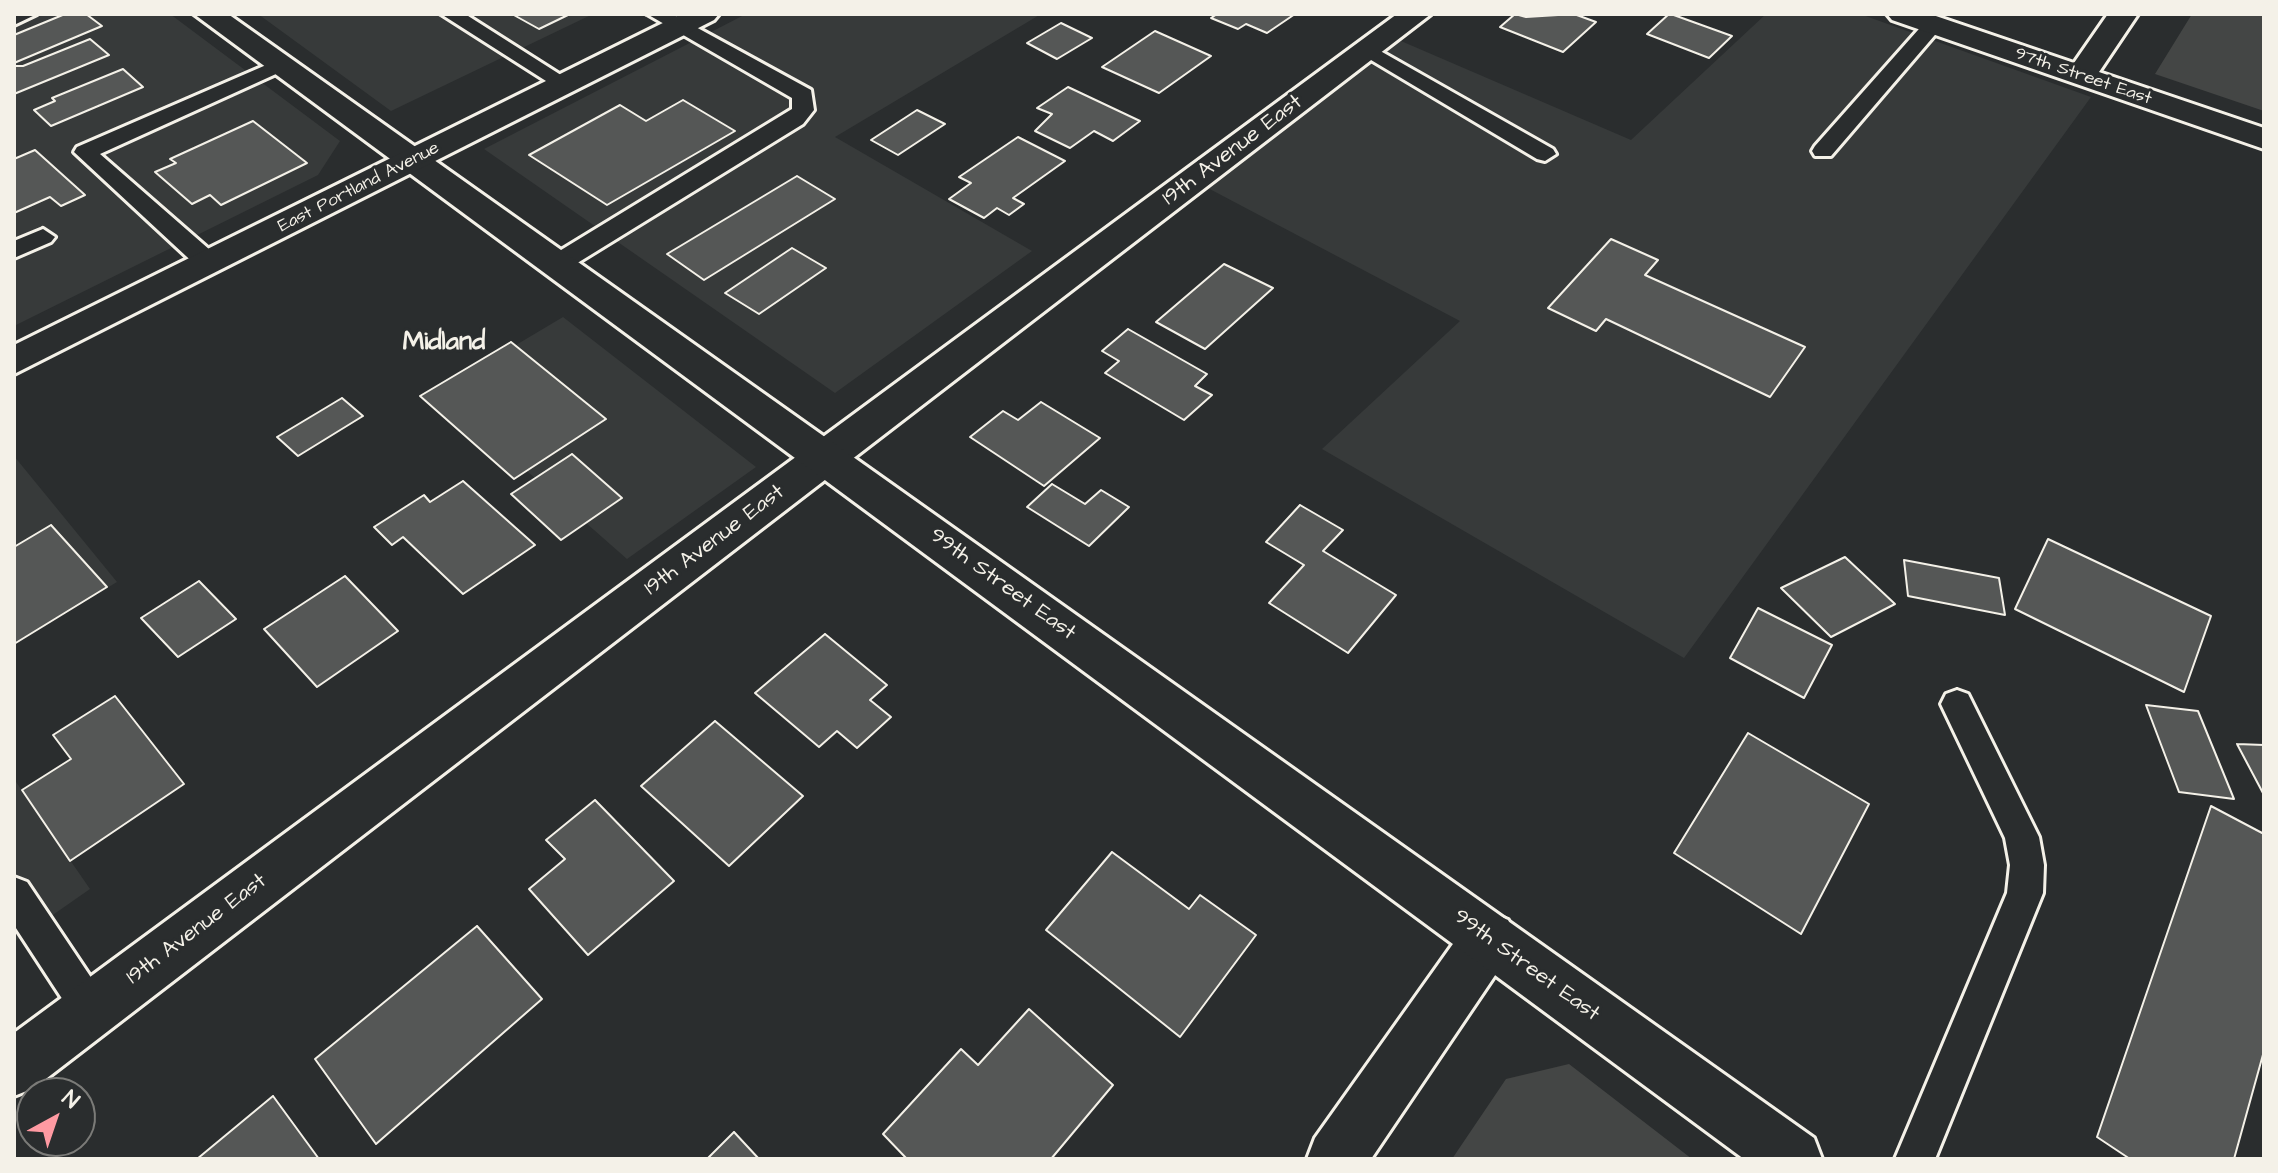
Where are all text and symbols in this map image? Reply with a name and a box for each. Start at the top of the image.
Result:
street label: 97th Street East [2012,43,2154,111]
street label: 19th Avenue East [1158,90,1308,212]
street label: East Portland Avenue [275,138,443,238]
district label: Midland [403,328,485,360]
street label: 19th Avenue East [640,480,790,602]
street label: 99th Street East [924,523,1080,647]
street label: 19th Avenue East [122,869,272,991]
street label: 99th Street East [1448,904,1604,1028]
north arrow [16,1077,96,1157]
text: N [55,1083,86,1116]

